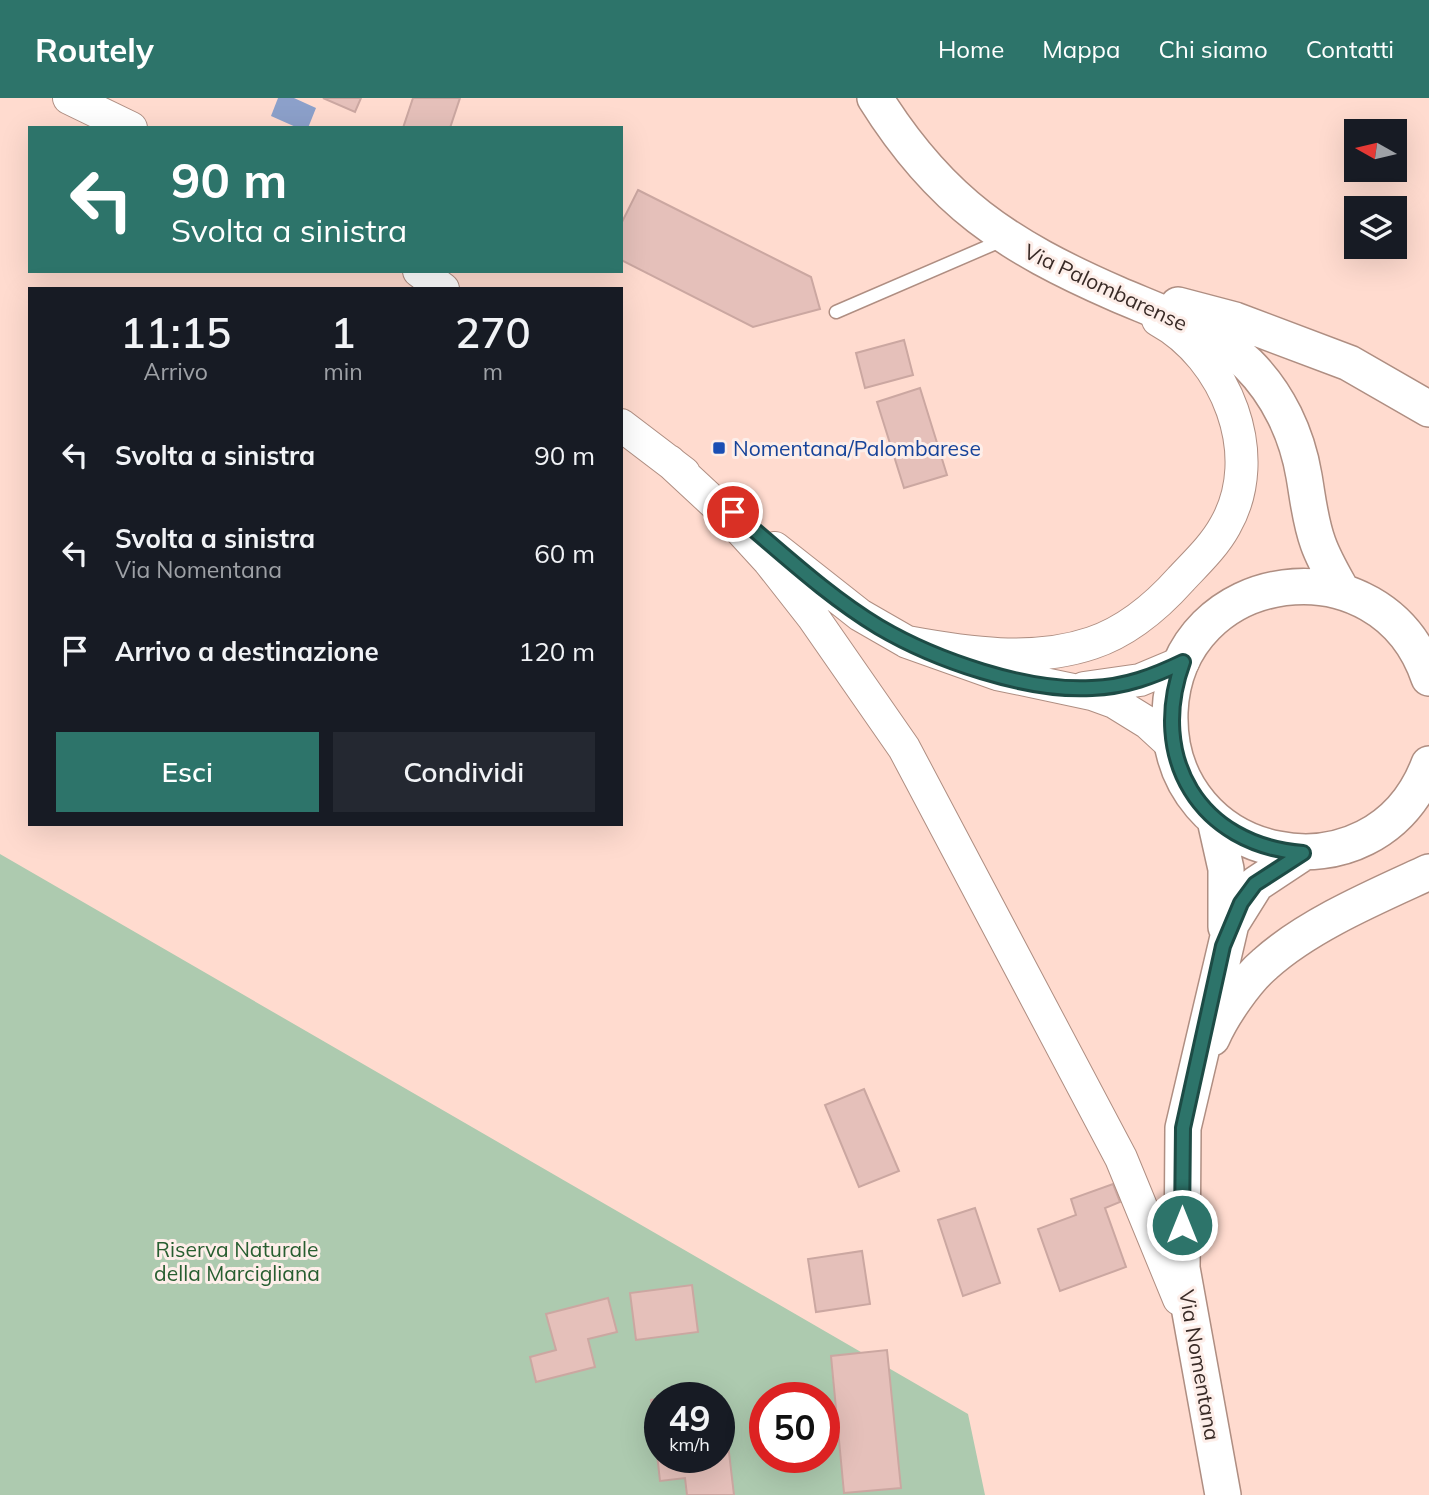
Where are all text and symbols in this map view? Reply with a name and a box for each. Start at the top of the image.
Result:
text: Routely [35,29,154,70]
text: Home [938,34,1004,64]
text: Mappa [1042,34,1120,64]
text: Chi siamo [1158,34,1268,64]
text: Contatti [1306,34,1394,64]
north arrow [1344,119,1407,182]
map controls [1344,119,1407,259]
text: 90 m [171,149,287,210]
icon: left [56,154,147,245]
button: layers [1344,196,1407,259]
text: Svolta a sinistra [171,210,407,250]
street label: Via Palombarense [1020,238,1192,336]
text: 11:15 [120,306,231,359]
text: 1 [330,306,356,359]
text: 270 [455,306,531,359]
text: Arrivo [144,357,208,386]
text: min [323,357,363,386]
text: m [483,357,503,386]
place label: Nomentana/Palombarese [733,435,981,461]
icon: left [56,436,94,474]
text: Svolta a sinistra [115,439,315,472]
text: 90 m [534,439,595,472]
marker: Nomentana/Palombarese [711,440,727,456]
pin [703,482,763,542]
icon: arrive [714,493,752,531]
text: Svolta a sinistra [115,522,315,555]
icon: left [56,534,94,572]
text: 60 m [534,537,595,570]
text: Via Nomentana [115,555,282,584]
icon: arrive [56,632,94,670]
text: Arrivo a destinazione [115,635,379,668]
text: 120 m [519,635,595,668]
button: Esci [56,732,319,812]
button: Condividi [333,732,595,812]
position arrow [1145,1188,1219,1262]
park label: Riserva Naturale della Marcigliana [154,1236,320,1286]
street label: Via Nomentana [1174,1288,1226,1442]
speed limit sign: 50 [749,1382,840,1473]
text: 49 [668,1396,711,1440]
text: km/h [669,1433,710,1456]

